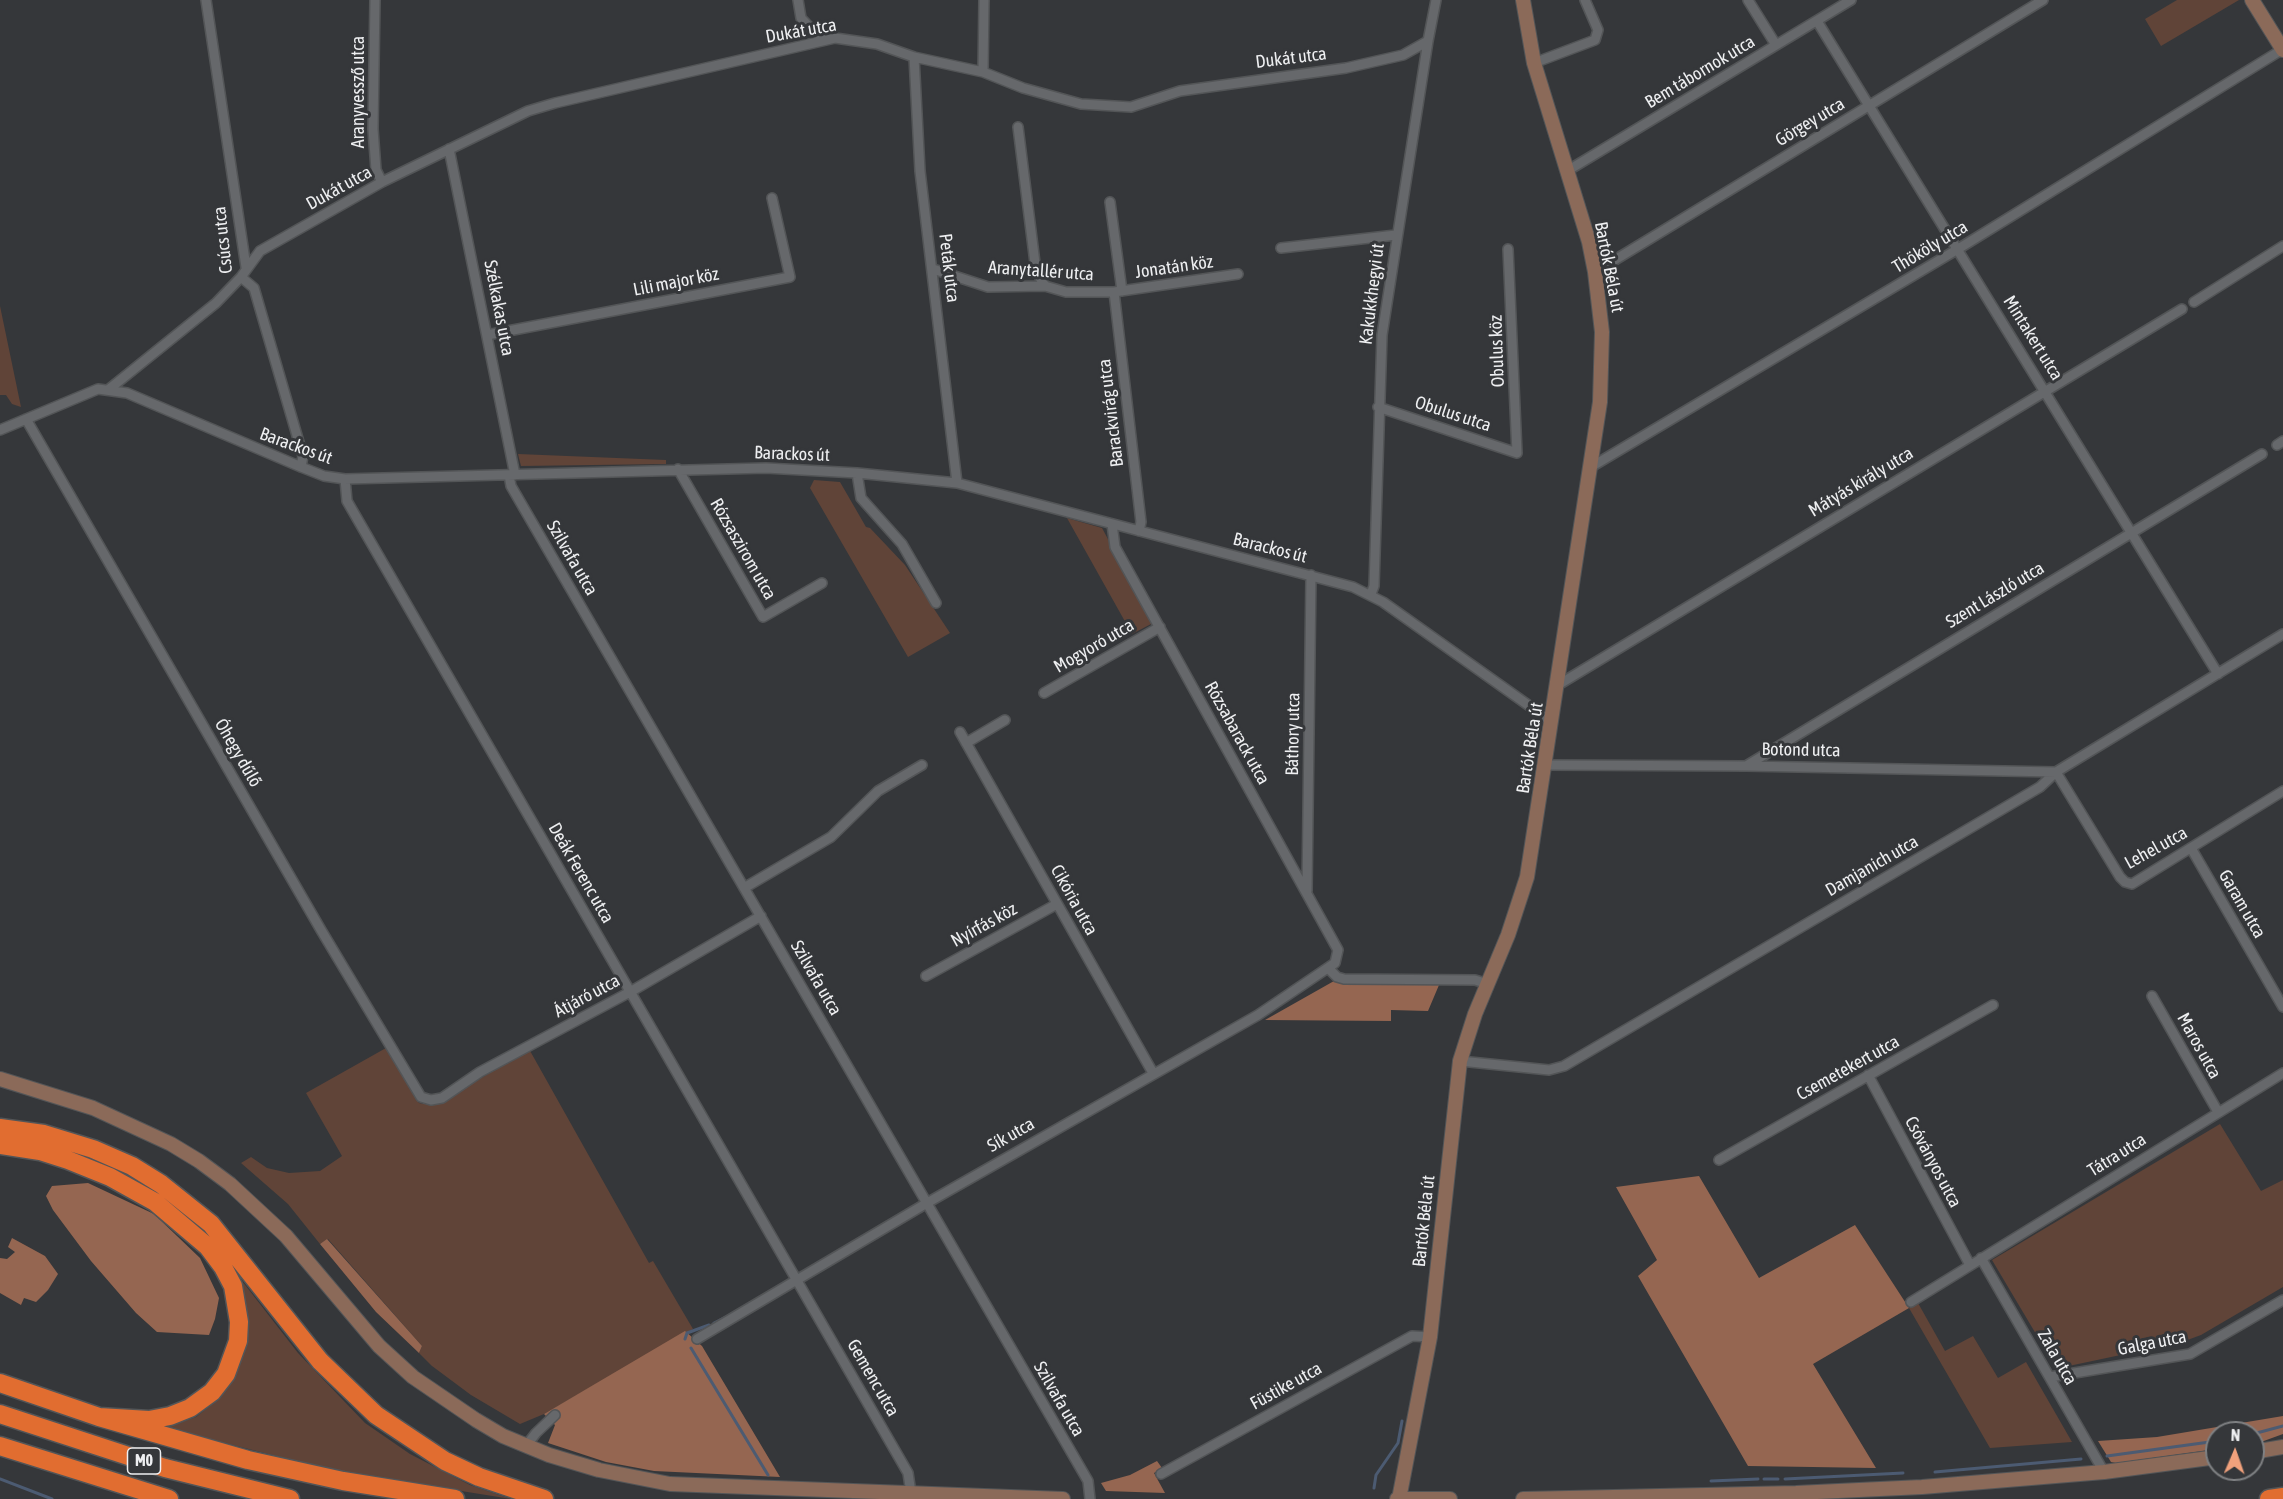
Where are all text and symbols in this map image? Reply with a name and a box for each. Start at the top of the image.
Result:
street label: Dukát utca [764,14,838,48]
street label: Bem tábornok utca [1641,31,1759,113]
street label: Aranyvessző utca [347,36,369,148]
street label: Dukát utca [1254,43,1328,73]
street label: Görgey utca [1772,93,1848,151]
street label: Dukát utca [303,161,375,215]
street label: Csúcs utca [209,205,237,275]
street label: Thököly utca [1888,216,1972,278]
street label: Bartók Béla út [1590,220,1628,314]
street label: Peták utca [934,232,964,304]
street label: Kakukkhegyi út [1355,242,1389,346]
street label: Jonatán köz [1134,251,1214,283]
street label: Aranytallér utca [987,257,1095,285]
street label: Szélkakas utca [479,258,519,358]
street label: Lili major köz [631,263,721,301]
street label: Mintakert utca [1998,292,2068,384]
street label: Obulus köz [1485,314,1509,388]
street label: Barackvirág utca [1094,358,1128,468]
street label: Obulus utca [1412,392,1494,436]
street label: Barackos út [257,423,335,469]
street label: Barackos út [754,442,830,466]
street label: Mátyás király utca [1805,442,1917,522]
street label: Rózsaszirom utca [705,495,781,603]
street label: Szilvafa utca [542,517,602,599]
street label: Barackos út [1231,528,1309,568]
street label: Szent László utca [1942,557,2048,633]
street label: Mogyoró utca [1050,614,1138,678]
street label: Rózsabarack utca [1200,678,1274,788]
street label: Báthory utca [1281,692,1305,776]
street label: Bartók Béla út [1512,701,1548,795]
street label: Óhegy dűlő [210,715,266,791]
street label: Botond utca [1761,739,1841,761]
street label: Deák Ferenc utca [544,819,618,927]
street label: Lehel utca [2121,822,2191,874]
street label: Damjanich utca [1822,831,1922,901]
street label: Cikória utca [1046,861,1102,939]
street label: Garam utca [2214,866,2270,942]
street label: Nyírfás köz [947,898,1021,952]
street label: Szilvafa utca [786,937,846,1019]
street label: Átjáró utca [550,970,624,1022]
street label: Maros utca [2172,1009,2226,1083]
street label: Csemetekert utca [1793,1031,1903,1105]
street label: Sík utca [984,1113,1038,1157]
street label: Csóványos utca [1900,1113,1966,1211]
street label: Tátra utca [2084,1129,2150,1181]
street label: Bartók Béla út [1408,1174,1440,1268]
street label: Zala utca [2032,1325,2082,1389]
street label: Galga utca [2116,1326,2188,1360]
street label: Gemenc utca [842,1336,904,1420]
street label: Szilvafa utca [1029,1358,1089,1440]
street label: Füstike utca [1246,1358,1326,1414]
north arrow [2205,1421,2265,1481]
text: N [2231,1426,2241,1444]
road number: M0 [128,1448,160,1474]

